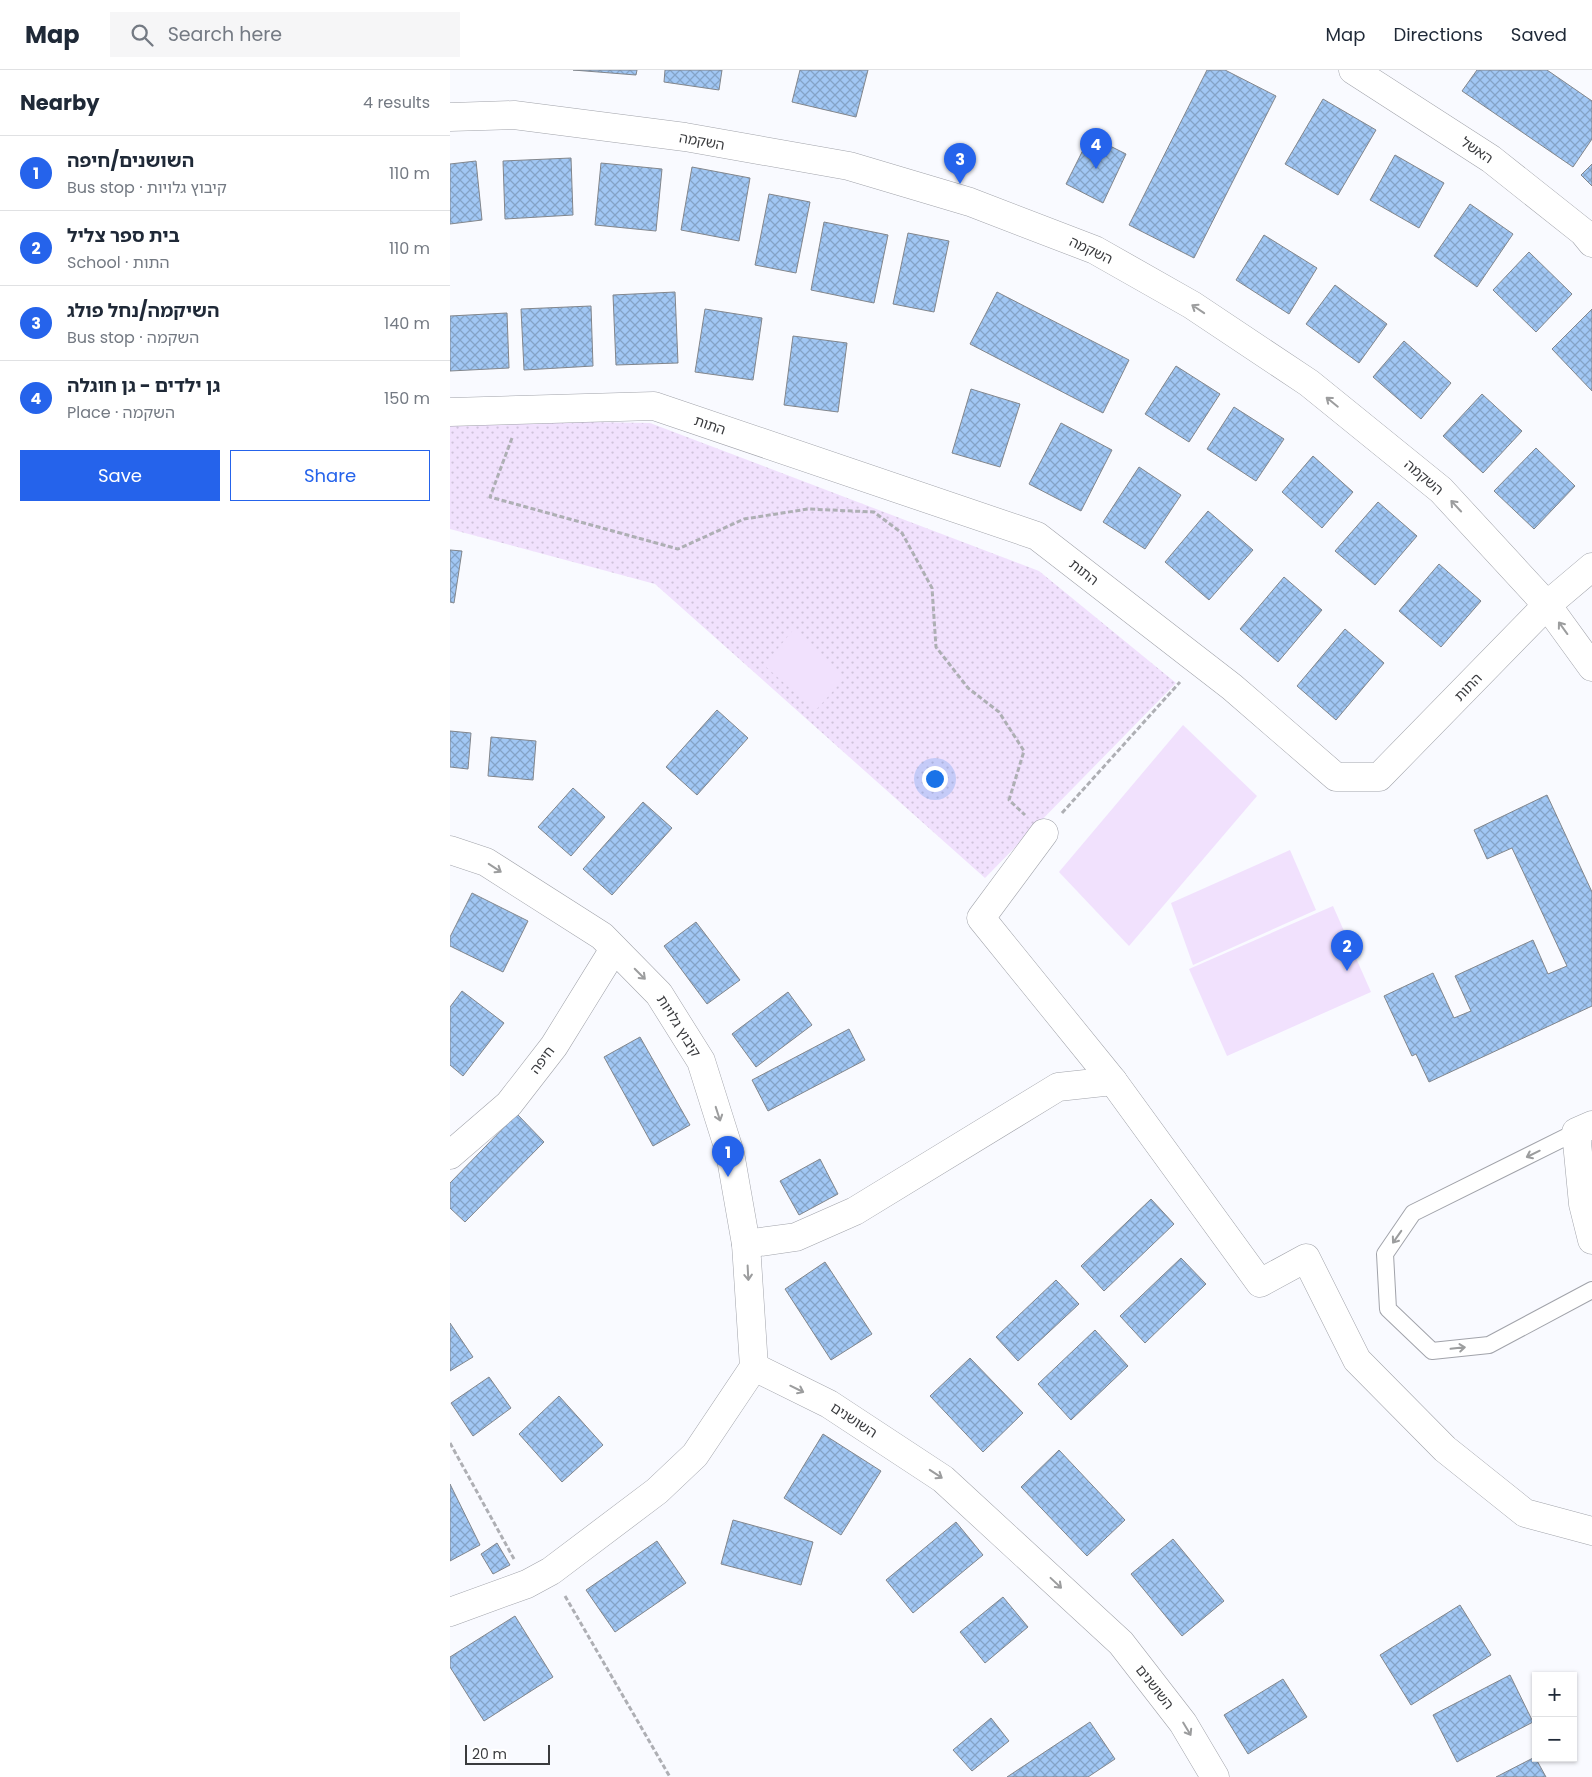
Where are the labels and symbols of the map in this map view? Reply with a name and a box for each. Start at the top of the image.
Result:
street label: השקמה [678,127,726,155]
pin: 4 [1080,128,1112,169]
street label: האשל [1457,132,1497,168]
pin: 3 [944,143,976,184]
street label: השקמה [1066,231,1116,269]
one-way arrow [1191,304,1205,315]
one-way arrow [1325,396,1338,407]
street label: התות [692,410,728,440]
street label: השקמה [1400,455,1448,499]
one-way arrow [1450,500,1462,513]
street label: התות [1065,554,1103,590]
one-way arrow [1558,621,1568,635]
street label: התות [1450,668,1486,706]
your location [922,766,948,792]
one-way arrow [488,863,502,873]
pin: 2 [1331,930,1363,971]
one-way arrow [633,968,646,980]
street label: קיבוץ גלויות [652,991,706,1061]
street label: חיפה [525,1042,559,1078]
one-way arrow [714,1105,723,1121]
pin: 1 [712,1136,744,1177]
one-way arrow [1526,1150,1541,1159]
one-way arrow [1392,1230,1402,1244]
one-way arrow [743,1264,752,1280]
one-way arrow [1450,1343,1466,1353]
one-way arrow [789,1385,804,1394]
street label: השושנים [827,1397,881,1443]
one-way arrow [928,1469,942,1479]
one-way arrow [1050,1577,1062,1589]
street label: השושנים [1131,1660,1179,1714]
one-way arrow [1183,1722,1193,1736]
scale bar [465,1742,550,1765]

